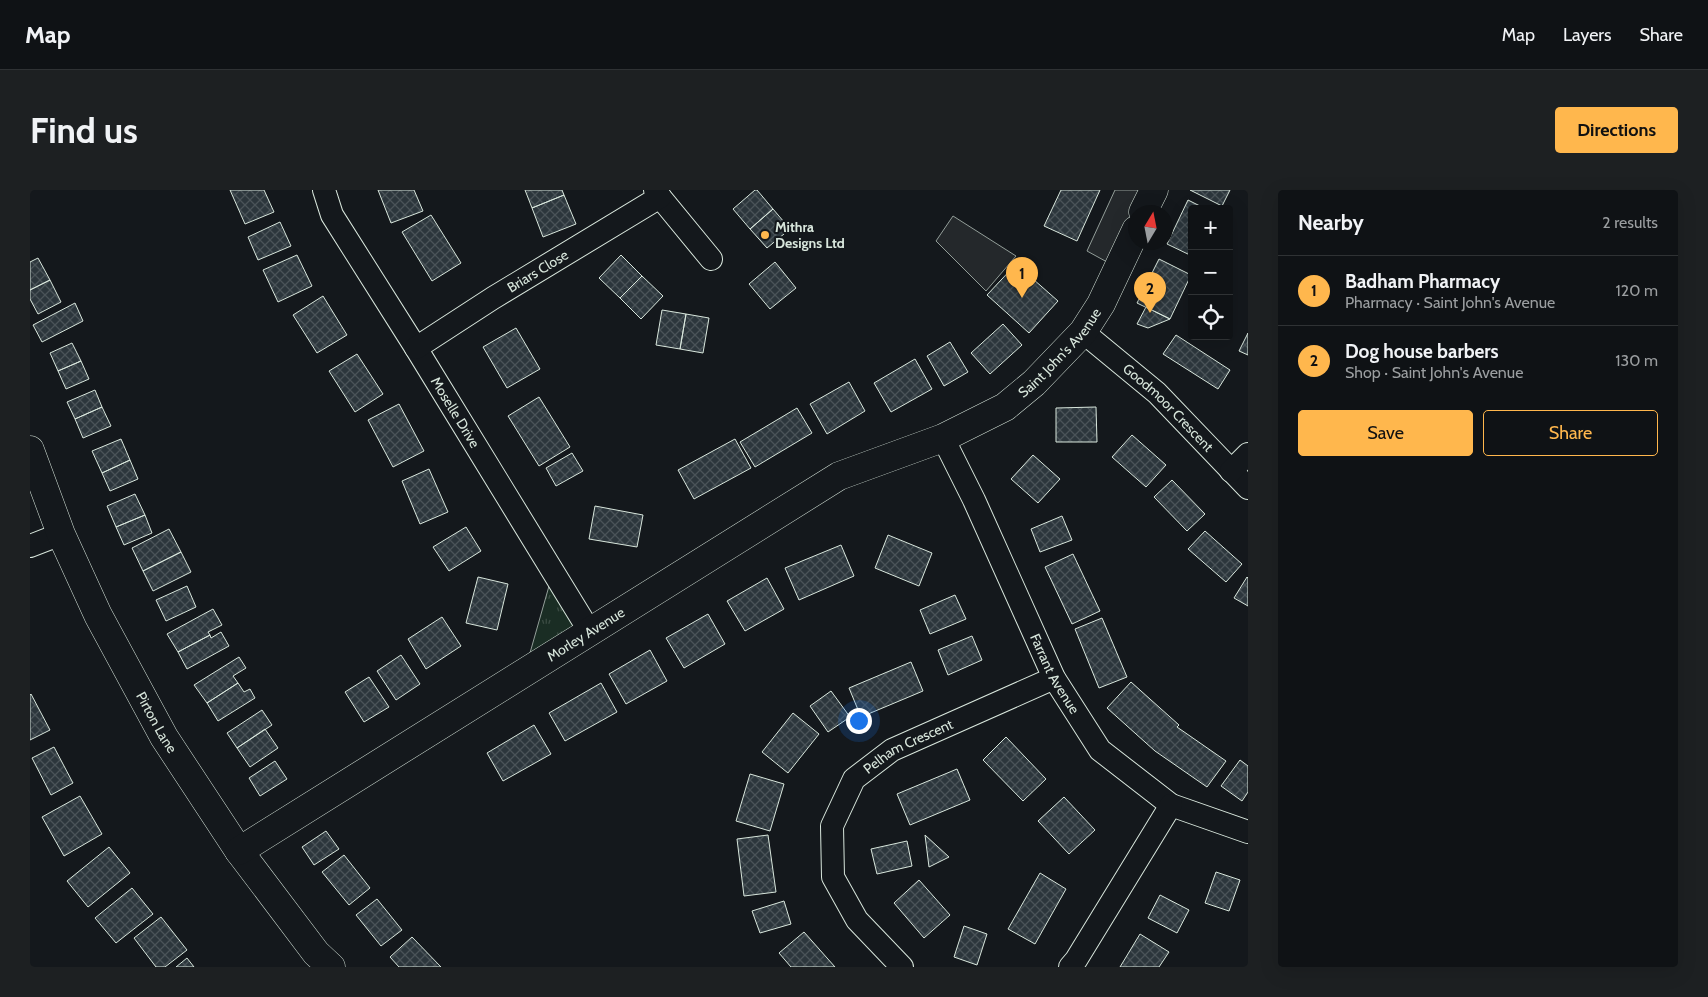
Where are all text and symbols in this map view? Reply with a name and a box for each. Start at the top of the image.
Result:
text: Map [25,20,71,49]
text: Map [1502,24,1535,46]
text: Layers [1563,24,1612,46]
text: Share [1640,24,1683,46]
button: Directions [1555,107,1678,153]
text: Find us [30,109,138,152]
north arrow [1128,205,1173,250]
map controls [1188,205,1233,340]
button: + [1188,205,1233,250]
text: Nearby [1298,210,1364,235]
text: 2 results [1602,213,1658,232]
place label: Mithra Designs Ltd [775,218,845,252]
marker: Mithra Designs Ltd [759,229,771,241]
street label: Briars Close [504,246,572,296]
button: − [1188,250,1233,295]
pin: 1 [1006,257,1038,298]
text: Badham Pharmacy [1345,270,1500,293]
pin: 2 [1134,272,1166,313]
text: 1 [1311,281,1317,300]
text: 120 m [1616,281,1658,300]
text: Pharmacy · Saint John's Avenue [1345,293,1555,312]
button: locate [1188,295,1233,340]
street label: Saint John's Avenue [1014,305,1105,401]
text: Dog house barbers [1345,340,1499,363]
text: 2 [1310,351,1318,370]
text: 130 m [1615,351,1658,370]
street label: Goodmoor Crescent [1119,360,1218,456]
text: Shop · Saint John's Avenue [1345,363,1523,382]
street label: Moselle Drive [427,373,484,451]
button: Save [1298,410,1473,456]
button: Share [1483,410,1658,456]
street label: Morley Avenue [544,603,628,665]
street label: Farrant Avenue [1026,631,1084,717]
street label: Pirton Lane [132,689,181,757]
your location [846,708,872,734]
street label: Pelham Crescent [860,715,956,778]

